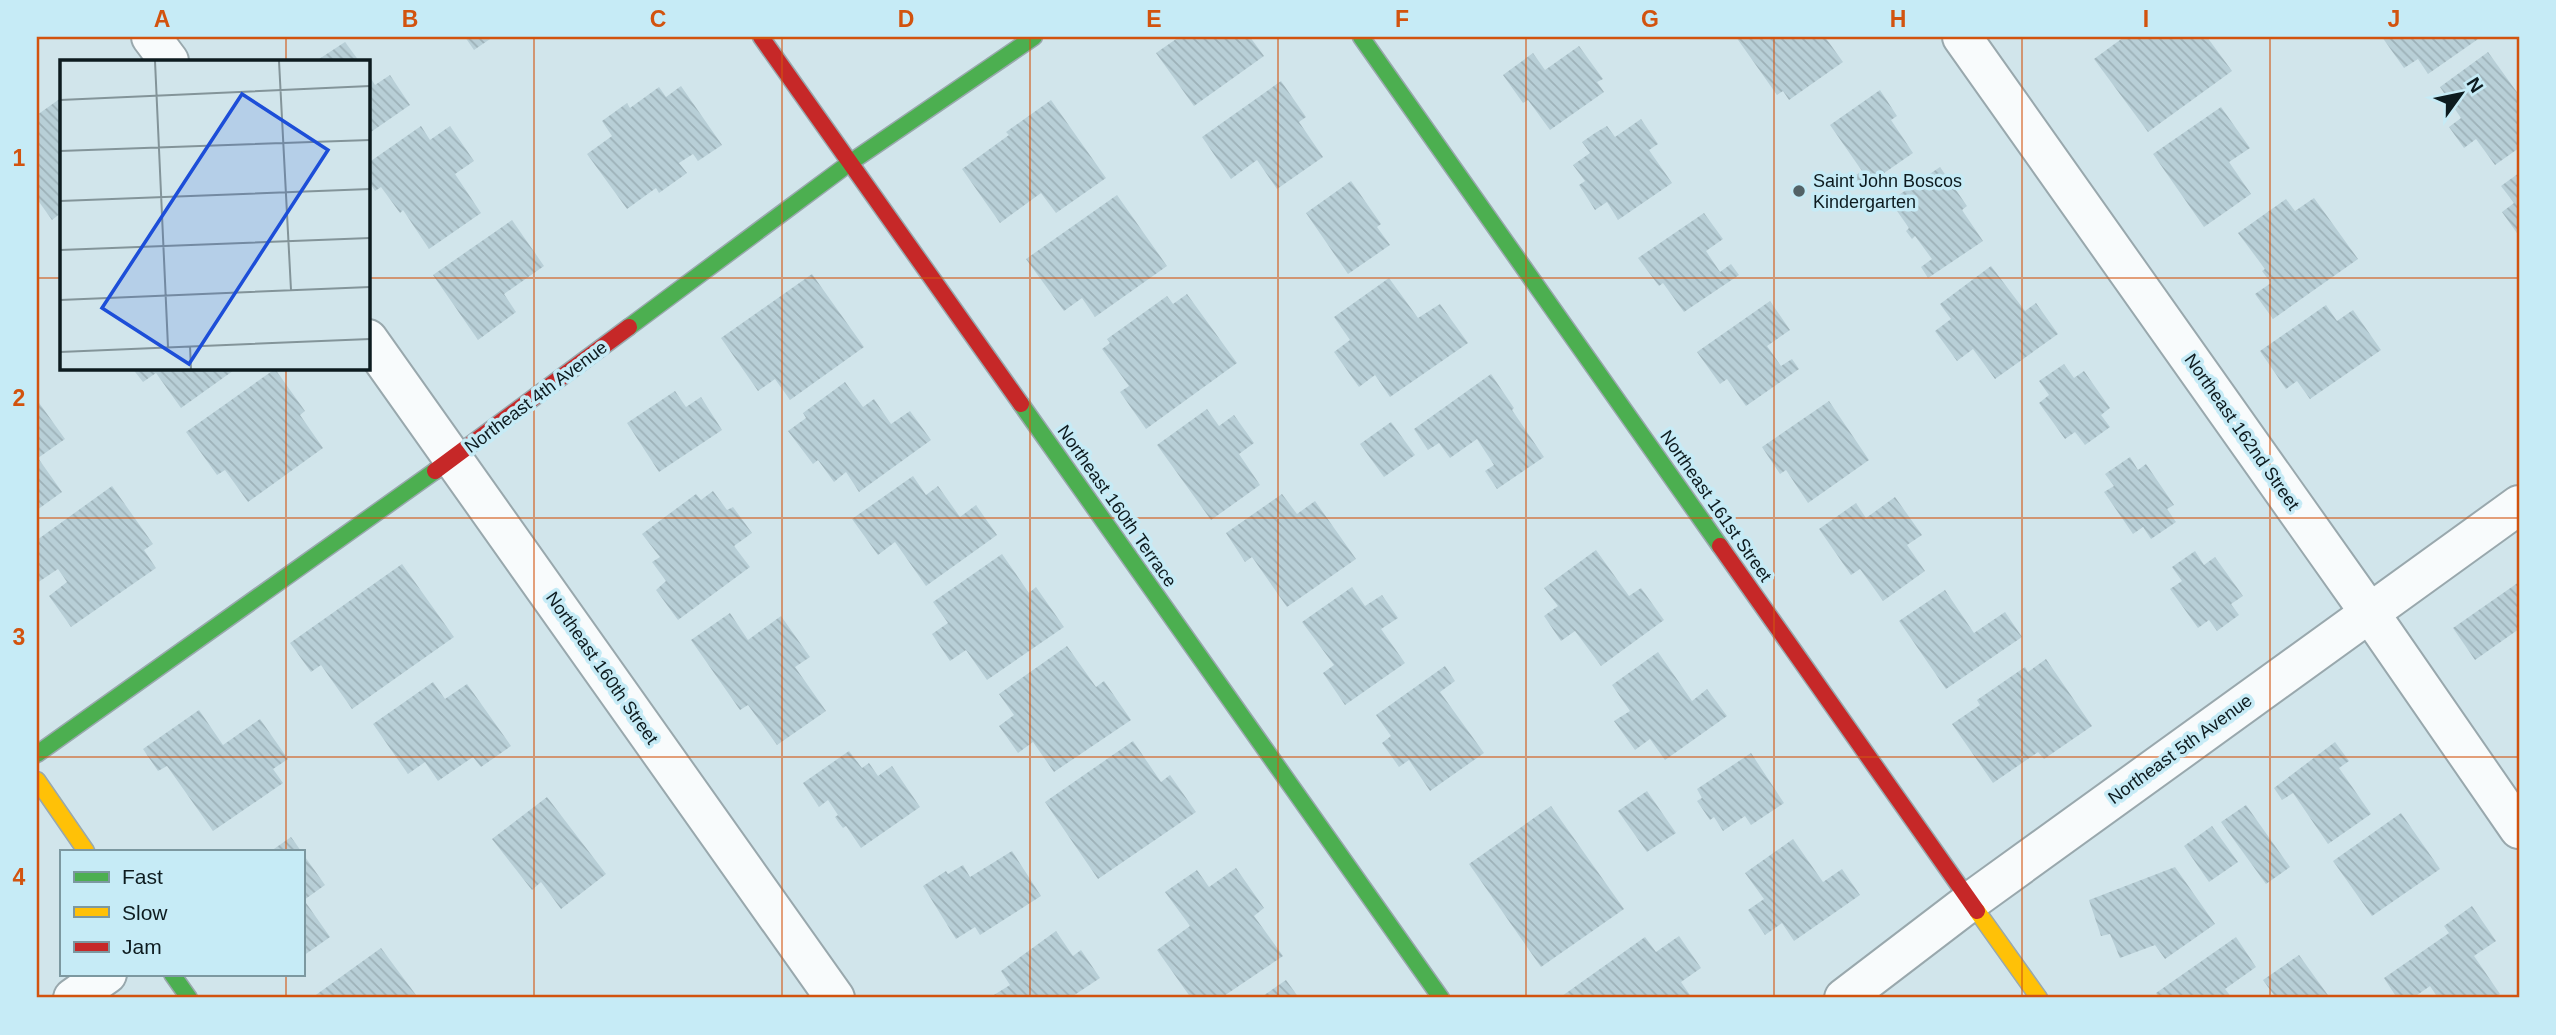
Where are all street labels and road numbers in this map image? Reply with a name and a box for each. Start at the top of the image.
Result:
street label: Northeast 4th Avenue [461,337,611,457]
street label: Northeast 162nd Street [2180,350,2304,514]
street label: Northeast 160th Terrace [1054,421,1180,591]
street label: Northeast 161st Street [1656,426,1776,586]
street label: Northeast 160th Street [542,588,662,748]
street label: Northeast 5th Avenue [2104,690,2256,808]

